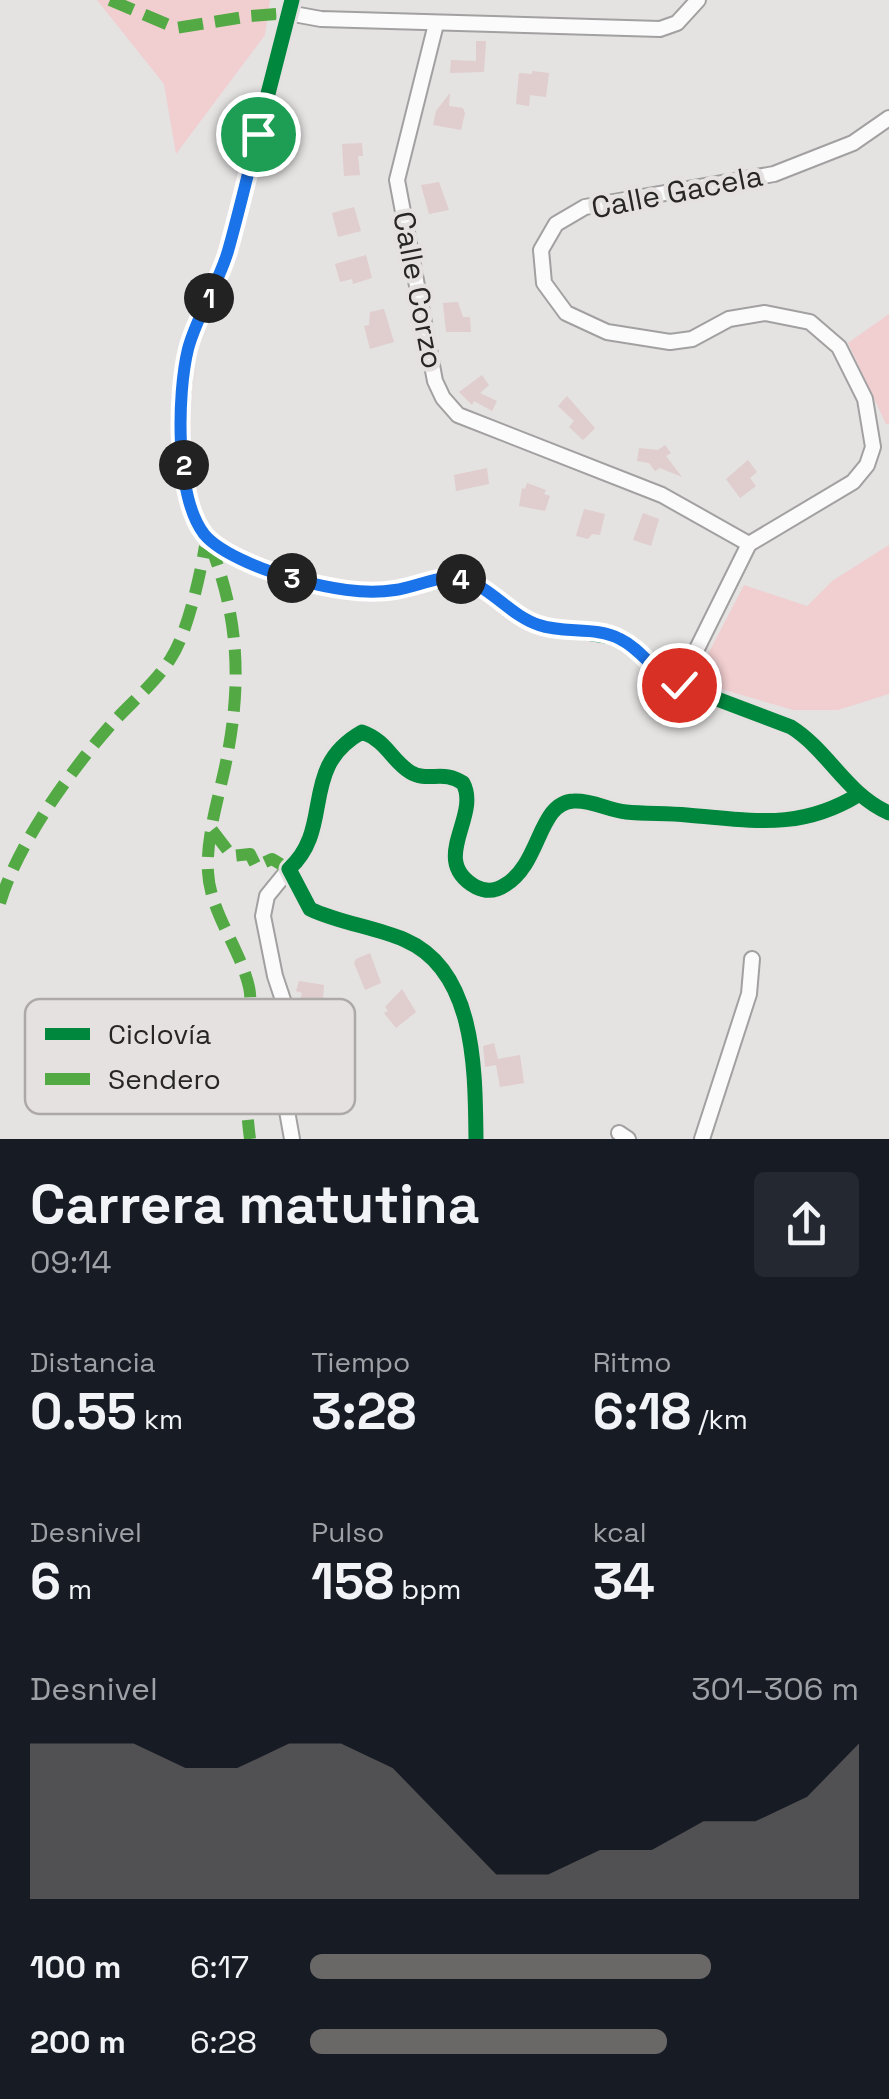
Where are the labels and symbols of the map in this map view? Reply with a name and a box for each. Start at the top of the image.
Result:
pin [216,92,301,177]
street label: Calle Gacela [588,156,766,227]
street label: Calle Corzo [384,208,453,372]
pin: 1 [184,273,234,323]
pin: 2 [159,440,209,490]
pin: 3 [267,553,317,603]
pin: 4 [436,554,486,604]
pin [637,643,722,728]
legend [25,999,355,1114]
text: Ciclovía [108,1016,211,1052]
text: Sendero [108,1061,221,1097]

